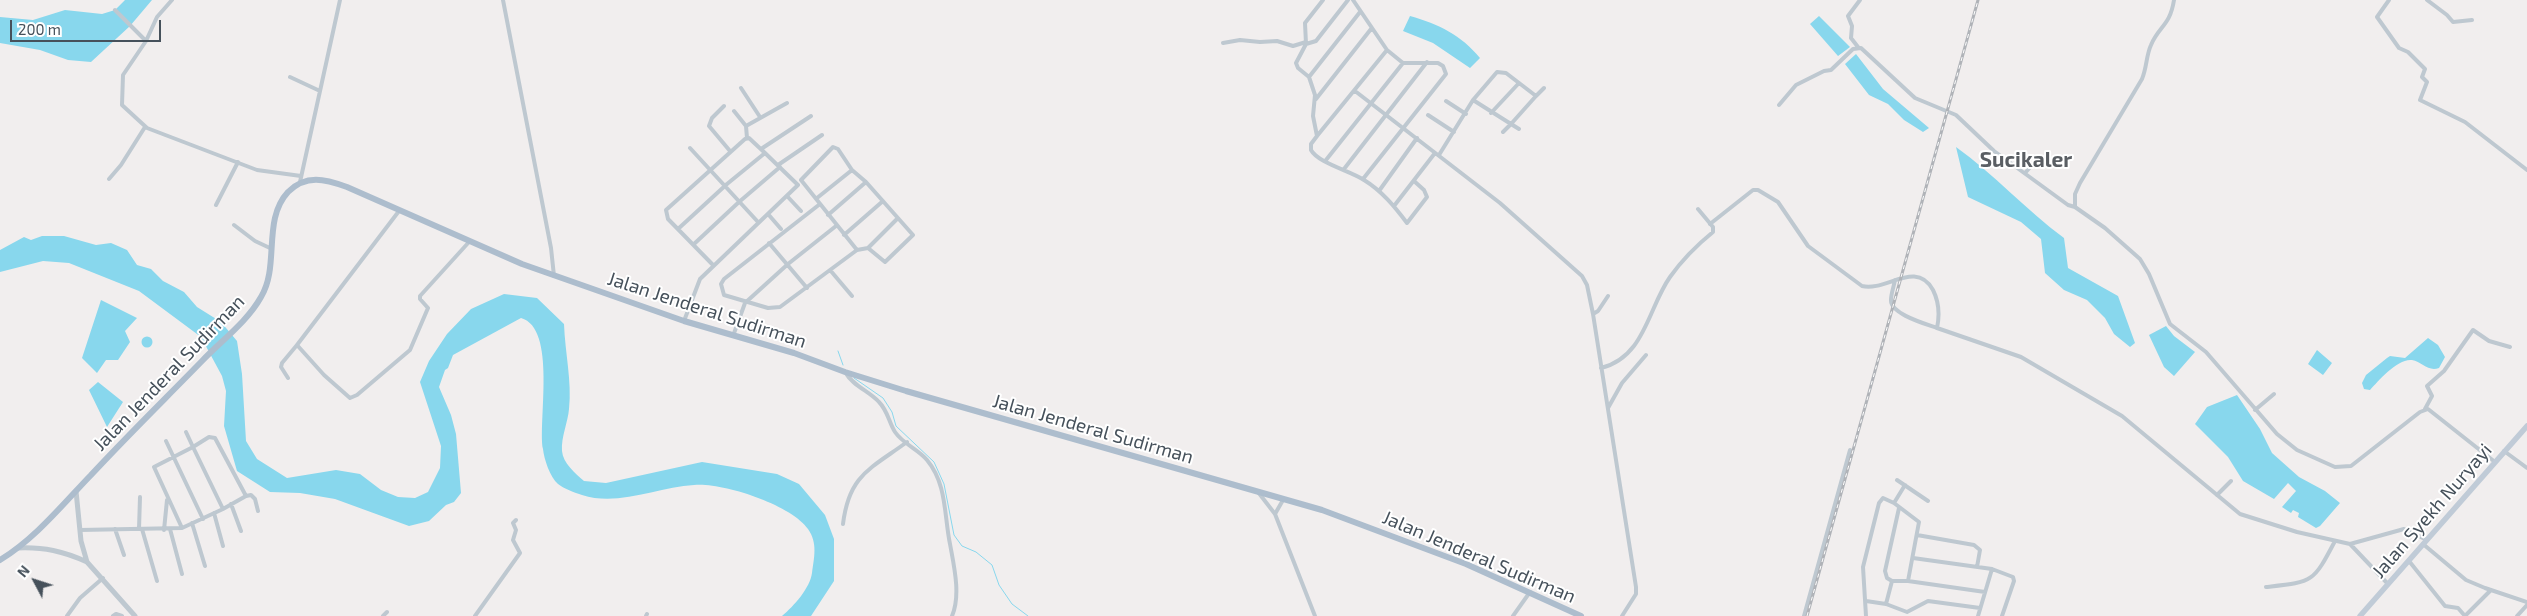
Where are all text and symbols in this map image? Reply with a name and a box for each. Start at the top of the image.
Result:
scale bar [12,10,164,42]
text: 200 m [18,20,61,38]
district label: Sucikaler [1980,147,2072,173]
street label: Jalan Jenderal Sudirman [605,267,809,353]
street label: Jalan Jenderal Sudirman [89,290,249,456]
street label: Jalan Jenderal Sudirman [990,389,1196,469]
street label: Jalan Syekh Nuryayi [2367,439,2497,583]
street label: Jalan Jenderal Sudirman [1379,506,1579,608]
north arrow [10,556,60,606]
text: N [13,562,33,580]

